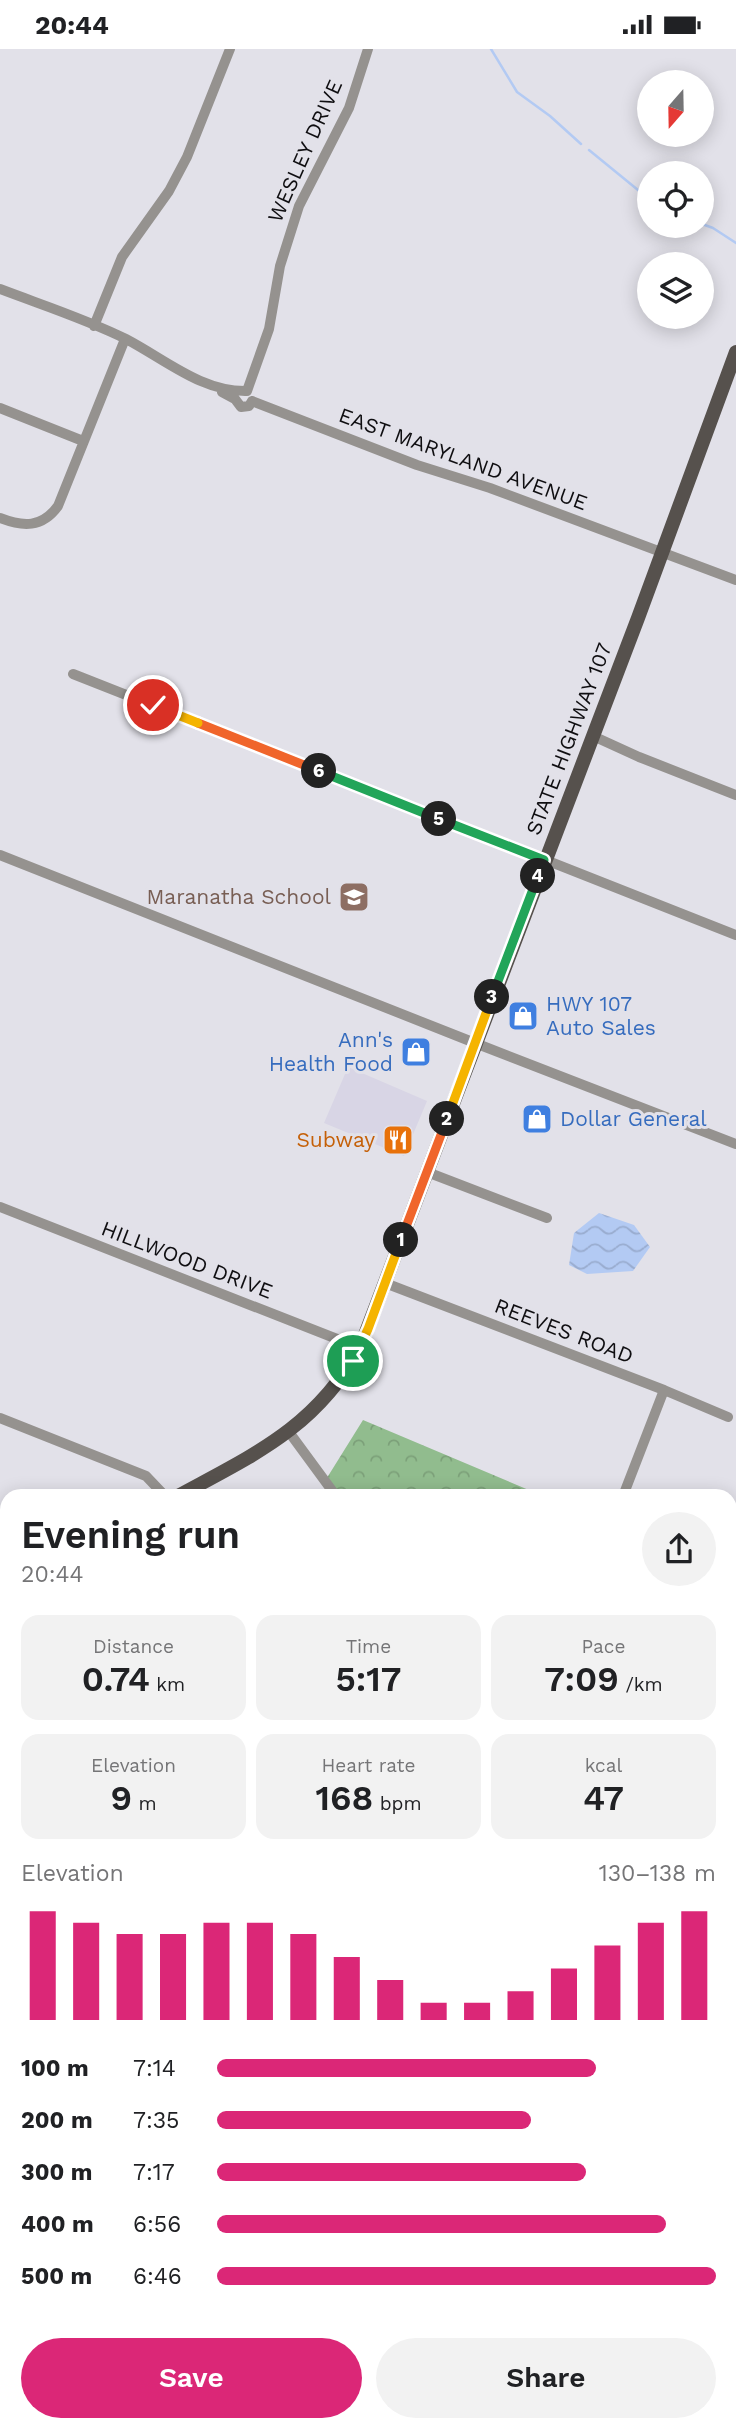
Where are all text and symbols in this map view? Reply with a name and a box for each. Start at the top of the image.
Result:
text: 20:44 [35,10,109,40]
north arrow [637,70,714,147]
map controls [637,70,714,329]
street label: WESLEY DRIVE [262,76,347,226]
button: locate [637,161,714,238]
button: layers [637,252,714,329]
street label: EAST MARYLAND AVENUE [335,402,591,515]
street label: STATE HIGHWAY 107 [520,639,617,838]
pin [123,675,183,735]
icon: check [134,686,172,724]
pin: 6 [302,753,336,789]
text: 6 [313,759,324,782]
pin: 5 [422,801,457,837]
text: 5 [433,807,444,830]
pin: 4 [520,859,556,893]
text: 4 [531,864,544,887]
school or university icon: Maranatha School [337,880,371,914]
place label: Maranatha School [146,884,332,909]
pin: 3 [475,979,510,1014]
text: 3 [486,985,497,1008]
place label: HWY 107 Auto Sales [546,991,656,1040]
shop icon: HWY 107 Auto Sales [506,999,540,1033]
place label: Ann's Health Food [269,1027,393,1076]
shop icon: Ann's Health Food [399,1035,433,1069]
pin: 2 [430,1101,464,1137]
shop icon: Dollar General [520,1102,554,1136]
place label: Dollar General [560,1106,707,1131]
text: 2 [441,1107,452,1130]
restaurant icon: Subway [381,1123,415,1157]
place label: Subway [296,1127,375,1152]
street label: HILLWOOD DRIVE [98,1215,276,1304]
pin: 1 [384,1223,418,1257]
text: 1 [396,1228,405,1251]
street label: REEVES ROAD [491,1293,637,1368]
pin [323,1331,383,1391]
icon: arrive [334,1342,372,1380]
button: share [642,1512,716,1586]
text: Evening run [21,1513,240,1557]
text: 20:44 [21,1561,84,1588]
text: Distance [93,1635,174,1658]
text: Time [346,1635,391,1658]
text: Pace [582,1635,625,1658]
text: 0.74 [82,1658,150,1700]
text: 5:17 [335,1658,402,1700]
text: 7:09 [544,1658,619,1700]
text: km [150,1673,185,1696]
text: /km [619,1673,663,1696]
text: Elevation [91,1754,176,1777]
text: Heart rate [322,1754,415,1777]
text: kcal [585,1754,622,1777]
text: 9 [110,1777,132,1819]
text: 168 [315,1777,373,1819]
text: 47 [583,1777,624,1819]
text: m [132,1792,157,1815]
text: bpm [373,1792,422,1815]
text: Elevation [21,1860,124,1887]
text: 130–138 m [599,1860,716,1887]
text: 100 m [21,2055,89,2082]
text: 7:14 [133,2055,176,2082]
text: 200 m [21,2107,93,2134]
text: 7:35 [133,2107,180,2134]
text: 300 m [21,2159,92,2186]
text: 7:17 [133,2159,175,2186]
text: 400 m [21,2211,94,2238]
text: 6:56 [133,2211,181,2238]
text: 500 m [21,2263,92,2290]
text: 6:46 [133,2263,182,2290]
button: Save [21,2338,362,2418]
button: Share [376,2338,716,2418]

